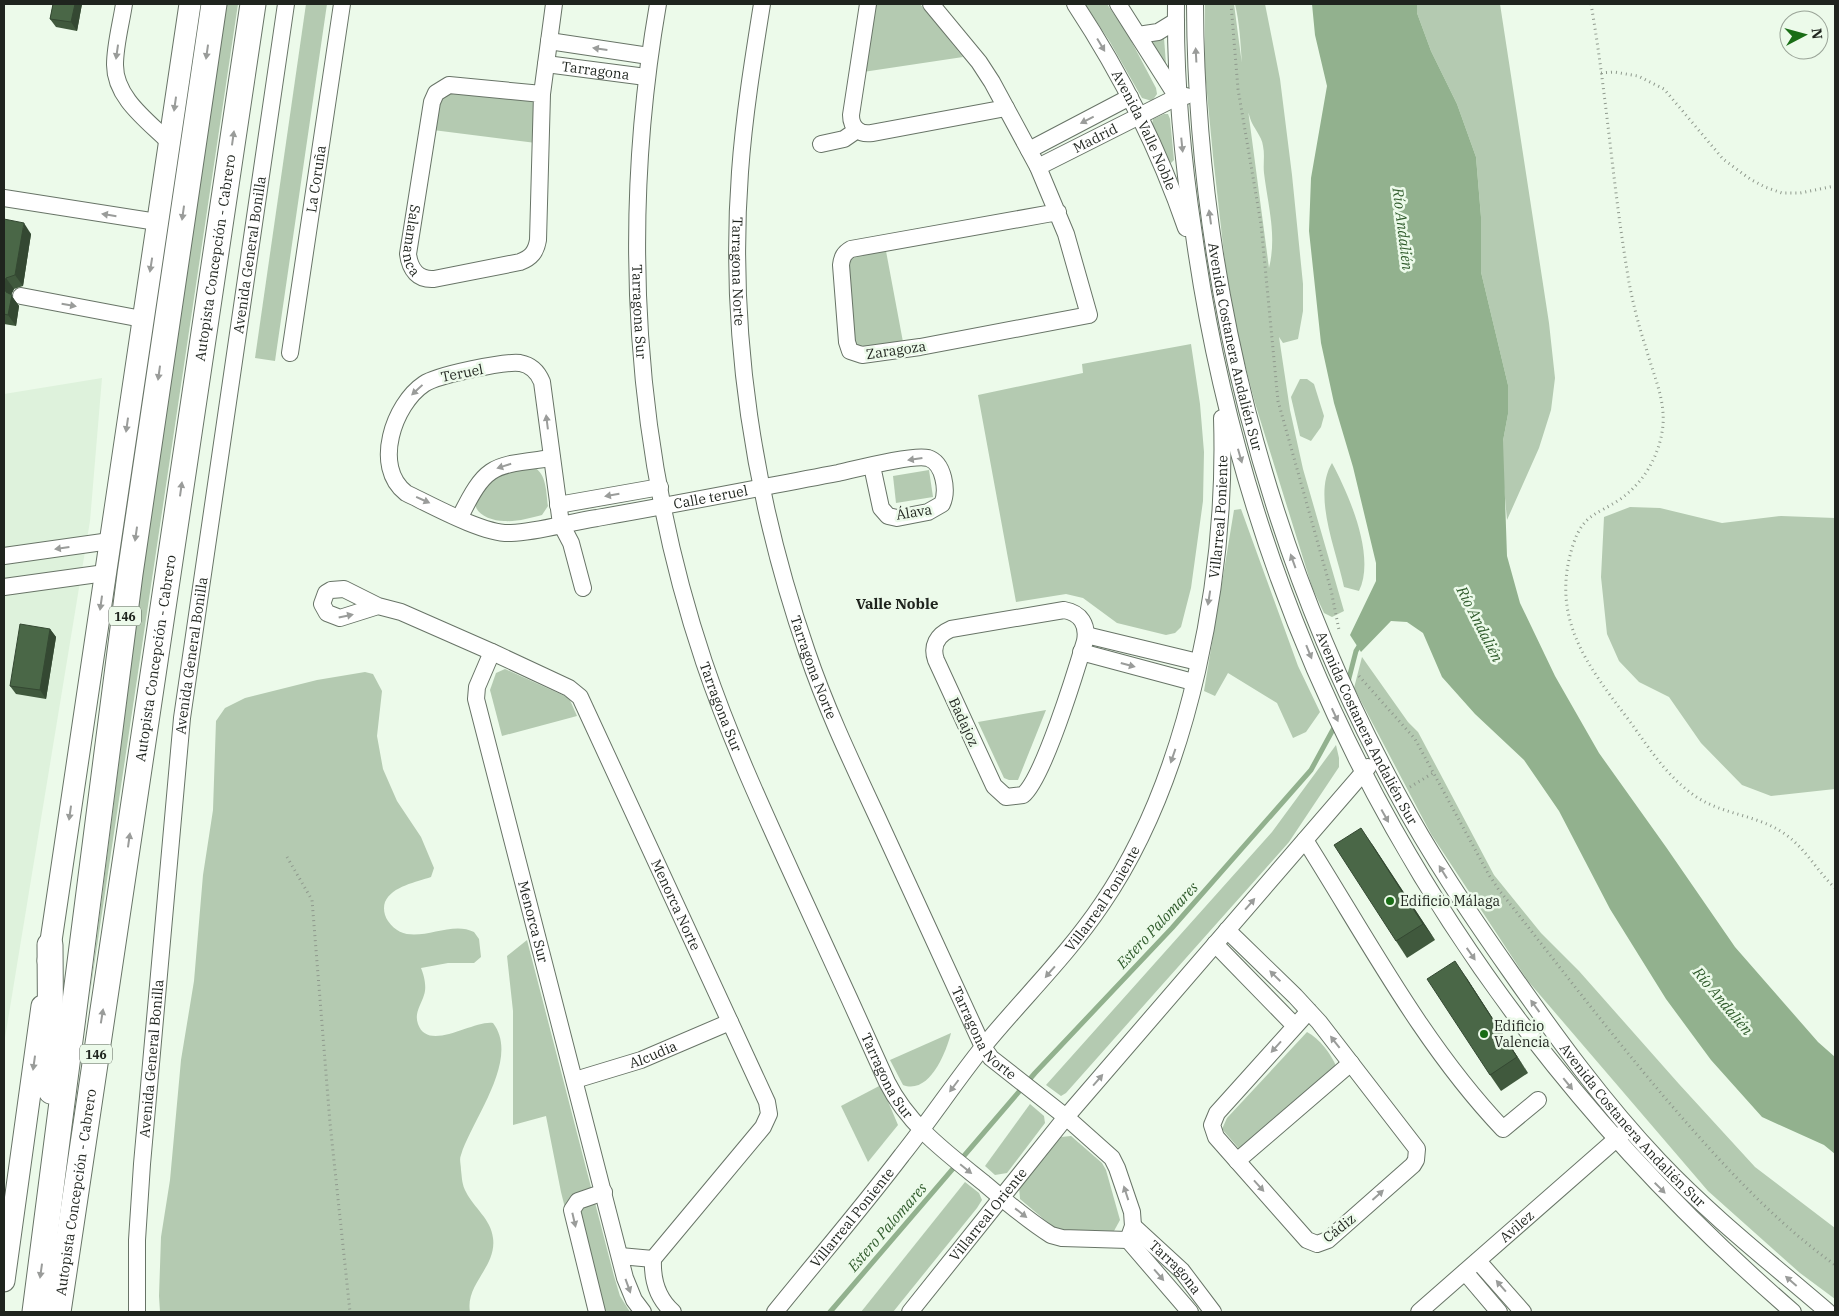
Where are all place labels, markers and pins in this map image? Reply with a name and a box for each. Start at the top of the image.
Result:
place label: Edificio Málaga [1400,892,1501,910]
marker: Edificio Málaga [1384,895,1396,907]
place label: Edificio Valencia [1494,1017,1550,1051]
marker: Edificio Valencia [1478,1028,1490,1040]

